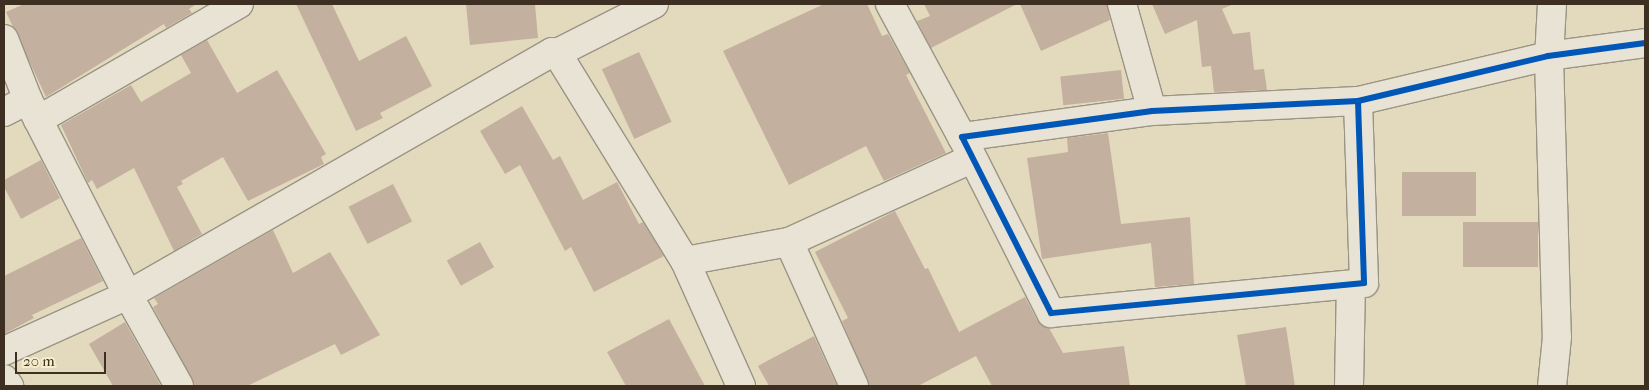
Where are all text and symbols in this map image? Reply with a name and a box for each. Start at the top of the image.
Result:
scale bar [18,342,109,374]
text: 20 m [23,352,55,370]

